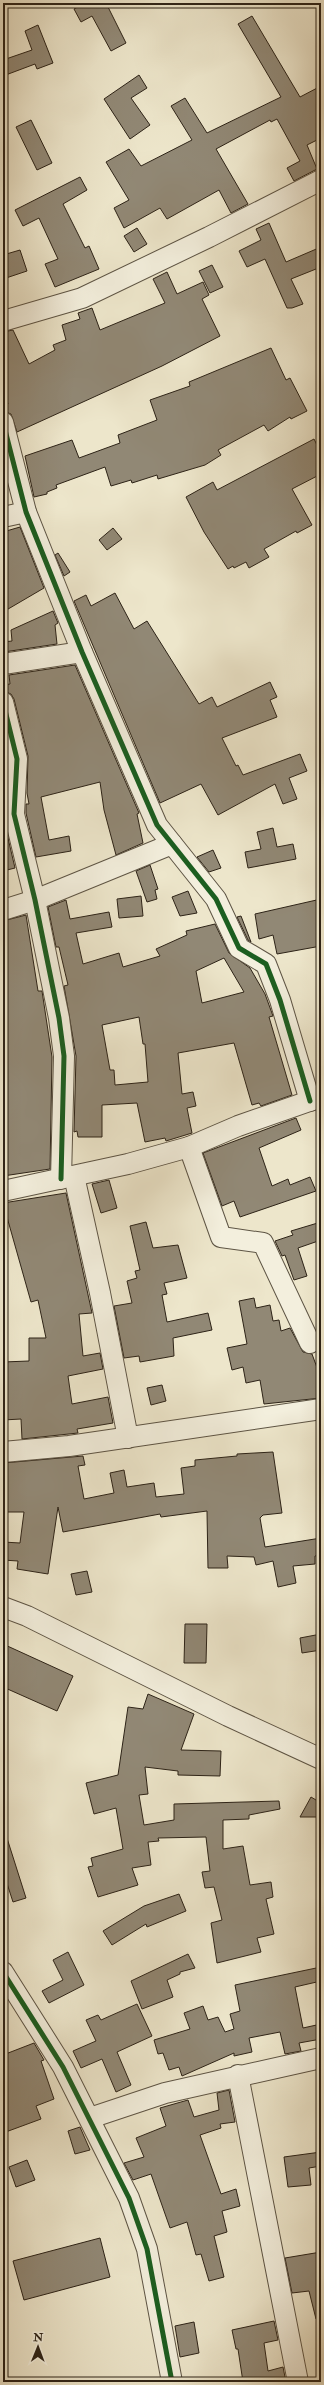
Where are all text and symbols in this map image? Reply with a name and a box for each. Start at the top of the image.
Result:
north arrow [18,2327,58,2367]
text: N [32,2331,44,2344]

